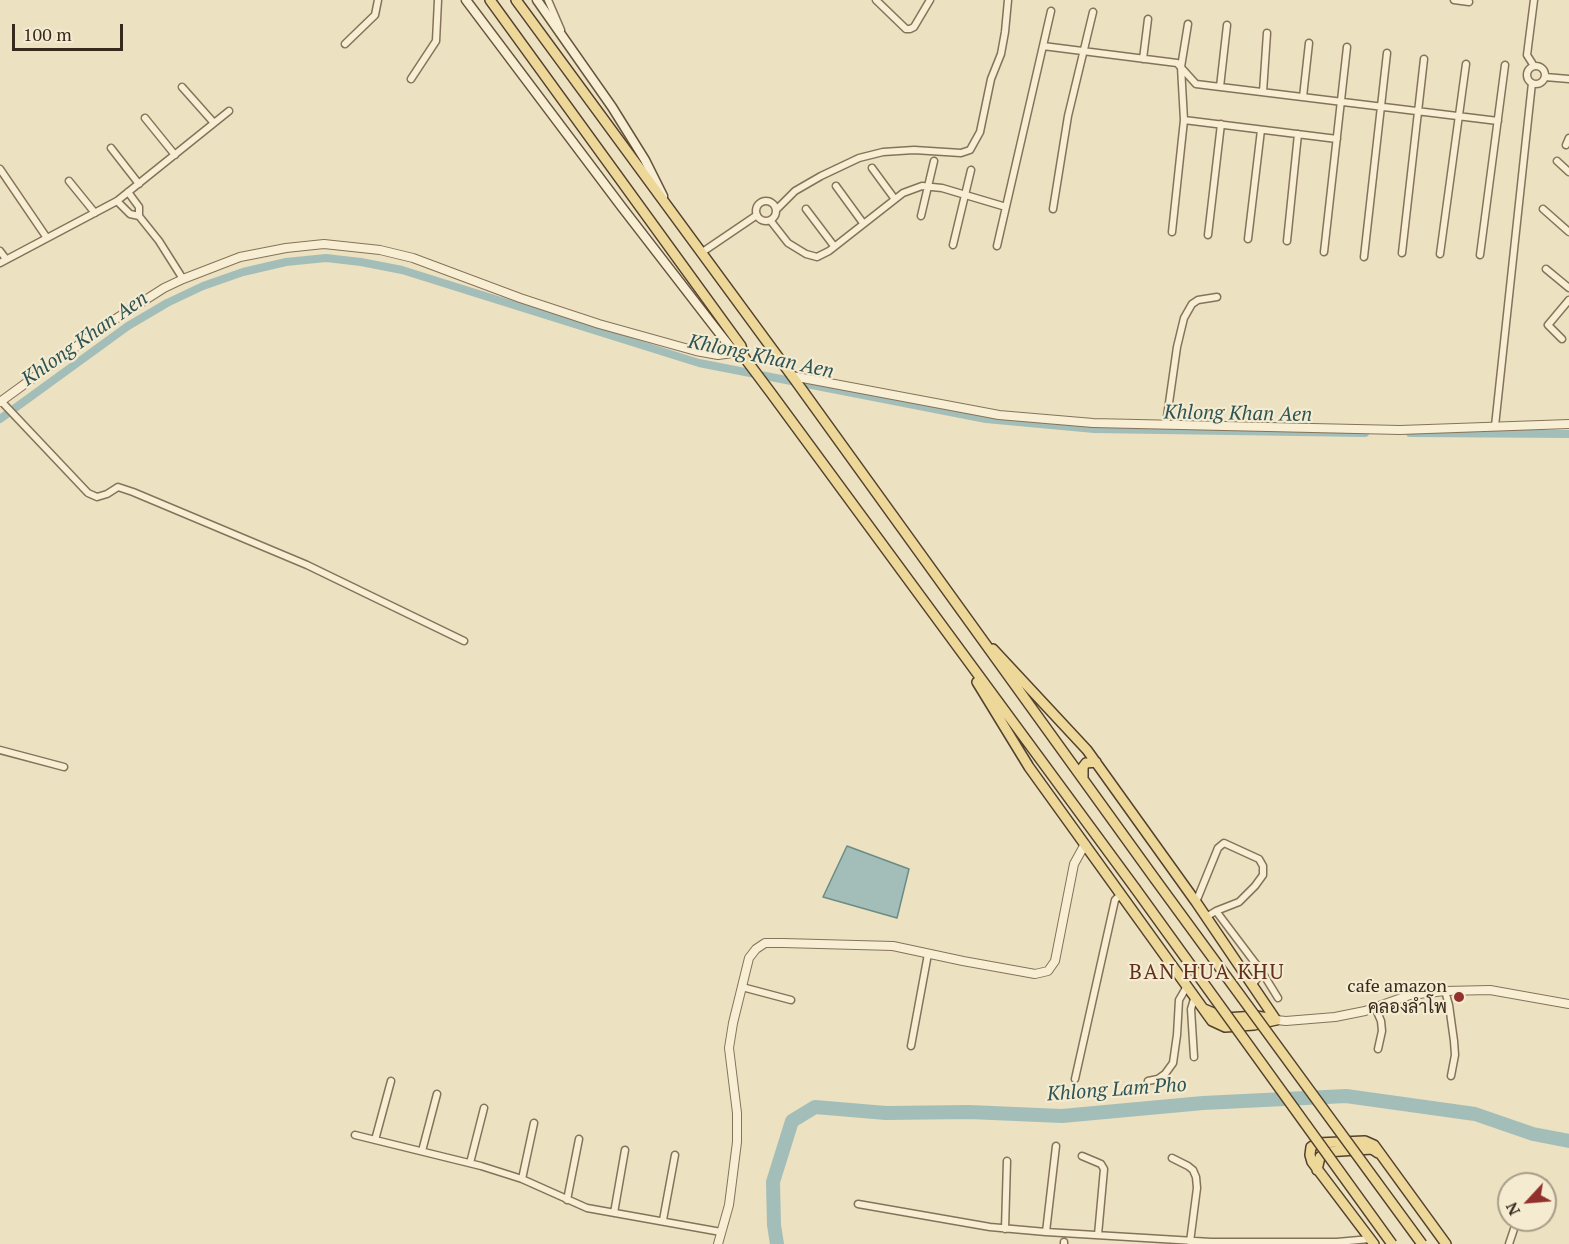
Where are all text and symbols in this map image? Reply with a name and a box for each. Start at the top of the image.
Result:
scale bar [15,12,126,50]
text: 100 m [23,22,72,46]
water label: Khlong Khan Aen [17,287,153,391]
water label: Khlong Khan Aen [686,330,836,384]
water label: Khlong Khan Aen [1164,401,1312,427]
district label: BAN HUA KHU [1129,960,1285,986]
place label: cafe amazon คลองลำโพ [1347,976,1447,1018]
marker: cafe amazon คลองลำโพ [1452,990,1466,1004]
water label: Khlong Lam Pho [1046,1073,1188,1107]
north arrow [1497,1172,1557,1232]
text: N [1500,1199,1525,1219]

